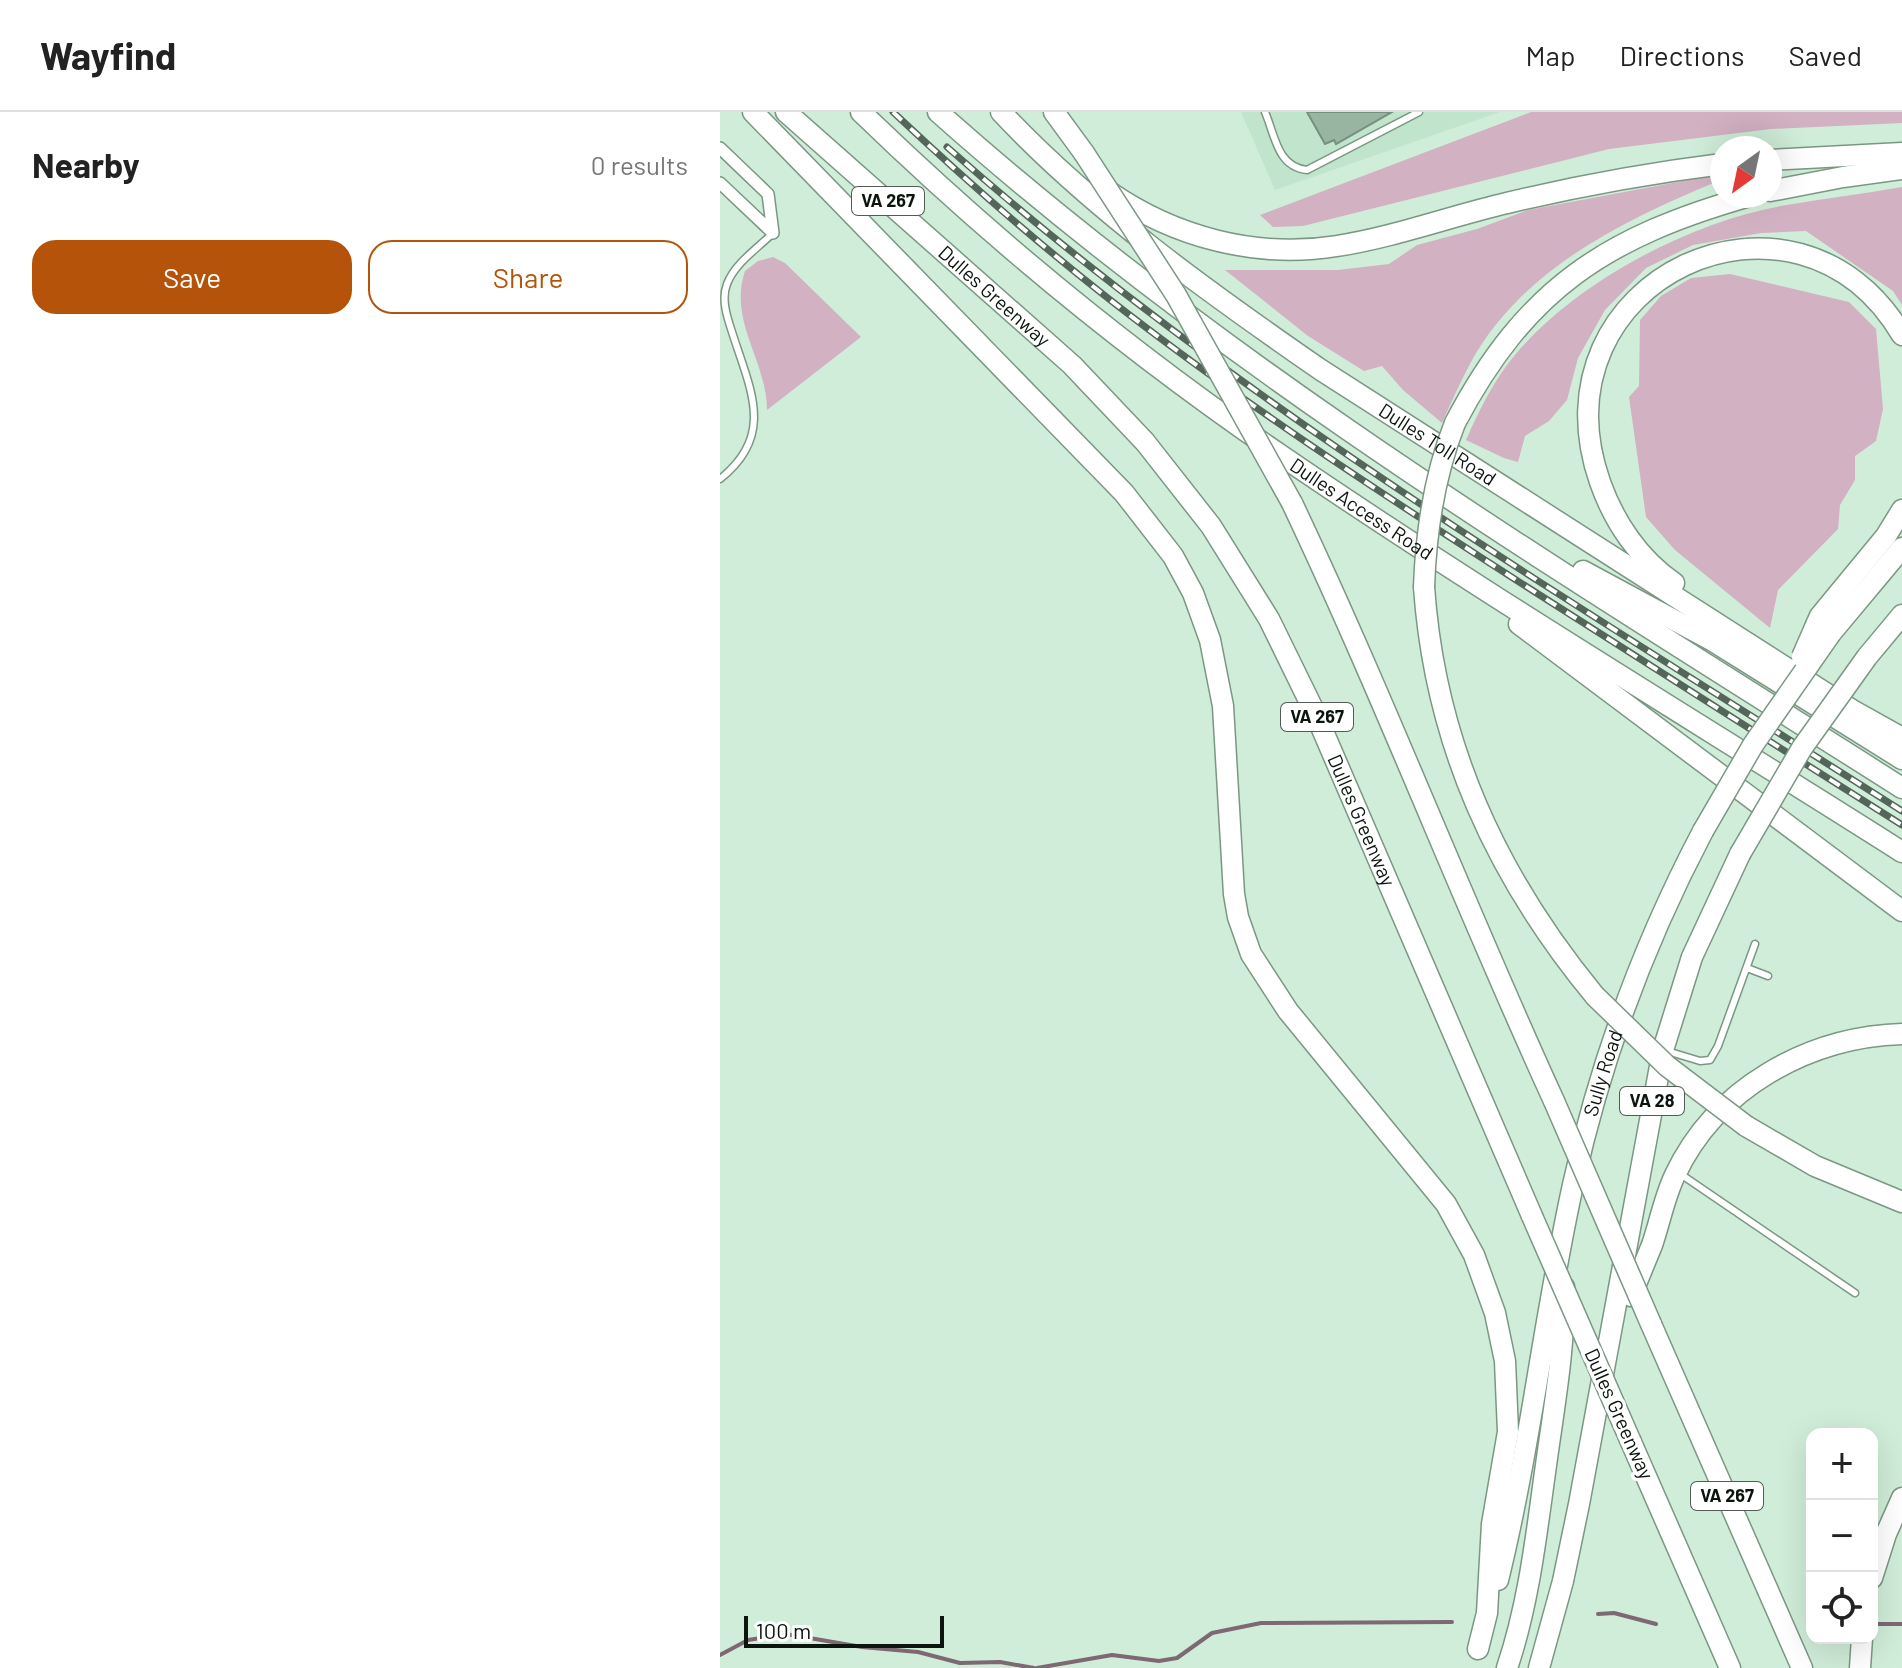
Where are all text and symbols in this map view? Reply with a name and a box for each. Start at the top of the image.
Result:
text: Wayfind [40,32,176,78]
text: Map [1526,38,1575,72]
text: Directions [1619,38,1745,72]
text: Saved [1789,38,1862,72]
north arrow [1710,136,1782,208]
text: Nearby [32,144,140,185]
text: 0 results [591,149,688,180]
road number: VA 267 [852,187,924,215]
button: Save [32,240,352,314]
button: Share [368,240,688,314]
street label: Dulles Greenway [934,240,1056,351]
street label: Dulles Toll Road [1375,397,1501,490]
street label: Dulles Access Road [1286,452,1438,564]
road number: VA 267 [1281,703,1353,731]
street label: Dulles Greenway [1323,750,1401,890]
street label: Sully Road [1578,1026,1627,1119]
road number: VA 28 [1620,1087,1684,1115]
street label: Dulles Greenway [1580,1344,1660,1483]
map controls [1806,1428,1878,1644]
button: + [1806,1428,1878,1500]
road number: VA 267 [1691,1482,1763,1510]
button: − [1806,1500,1878,1572]
button: locate [1806,1572,1878,1644]
scale bar [744,1612,944,1648]
text: 100 m [756,1617,811,1643]

